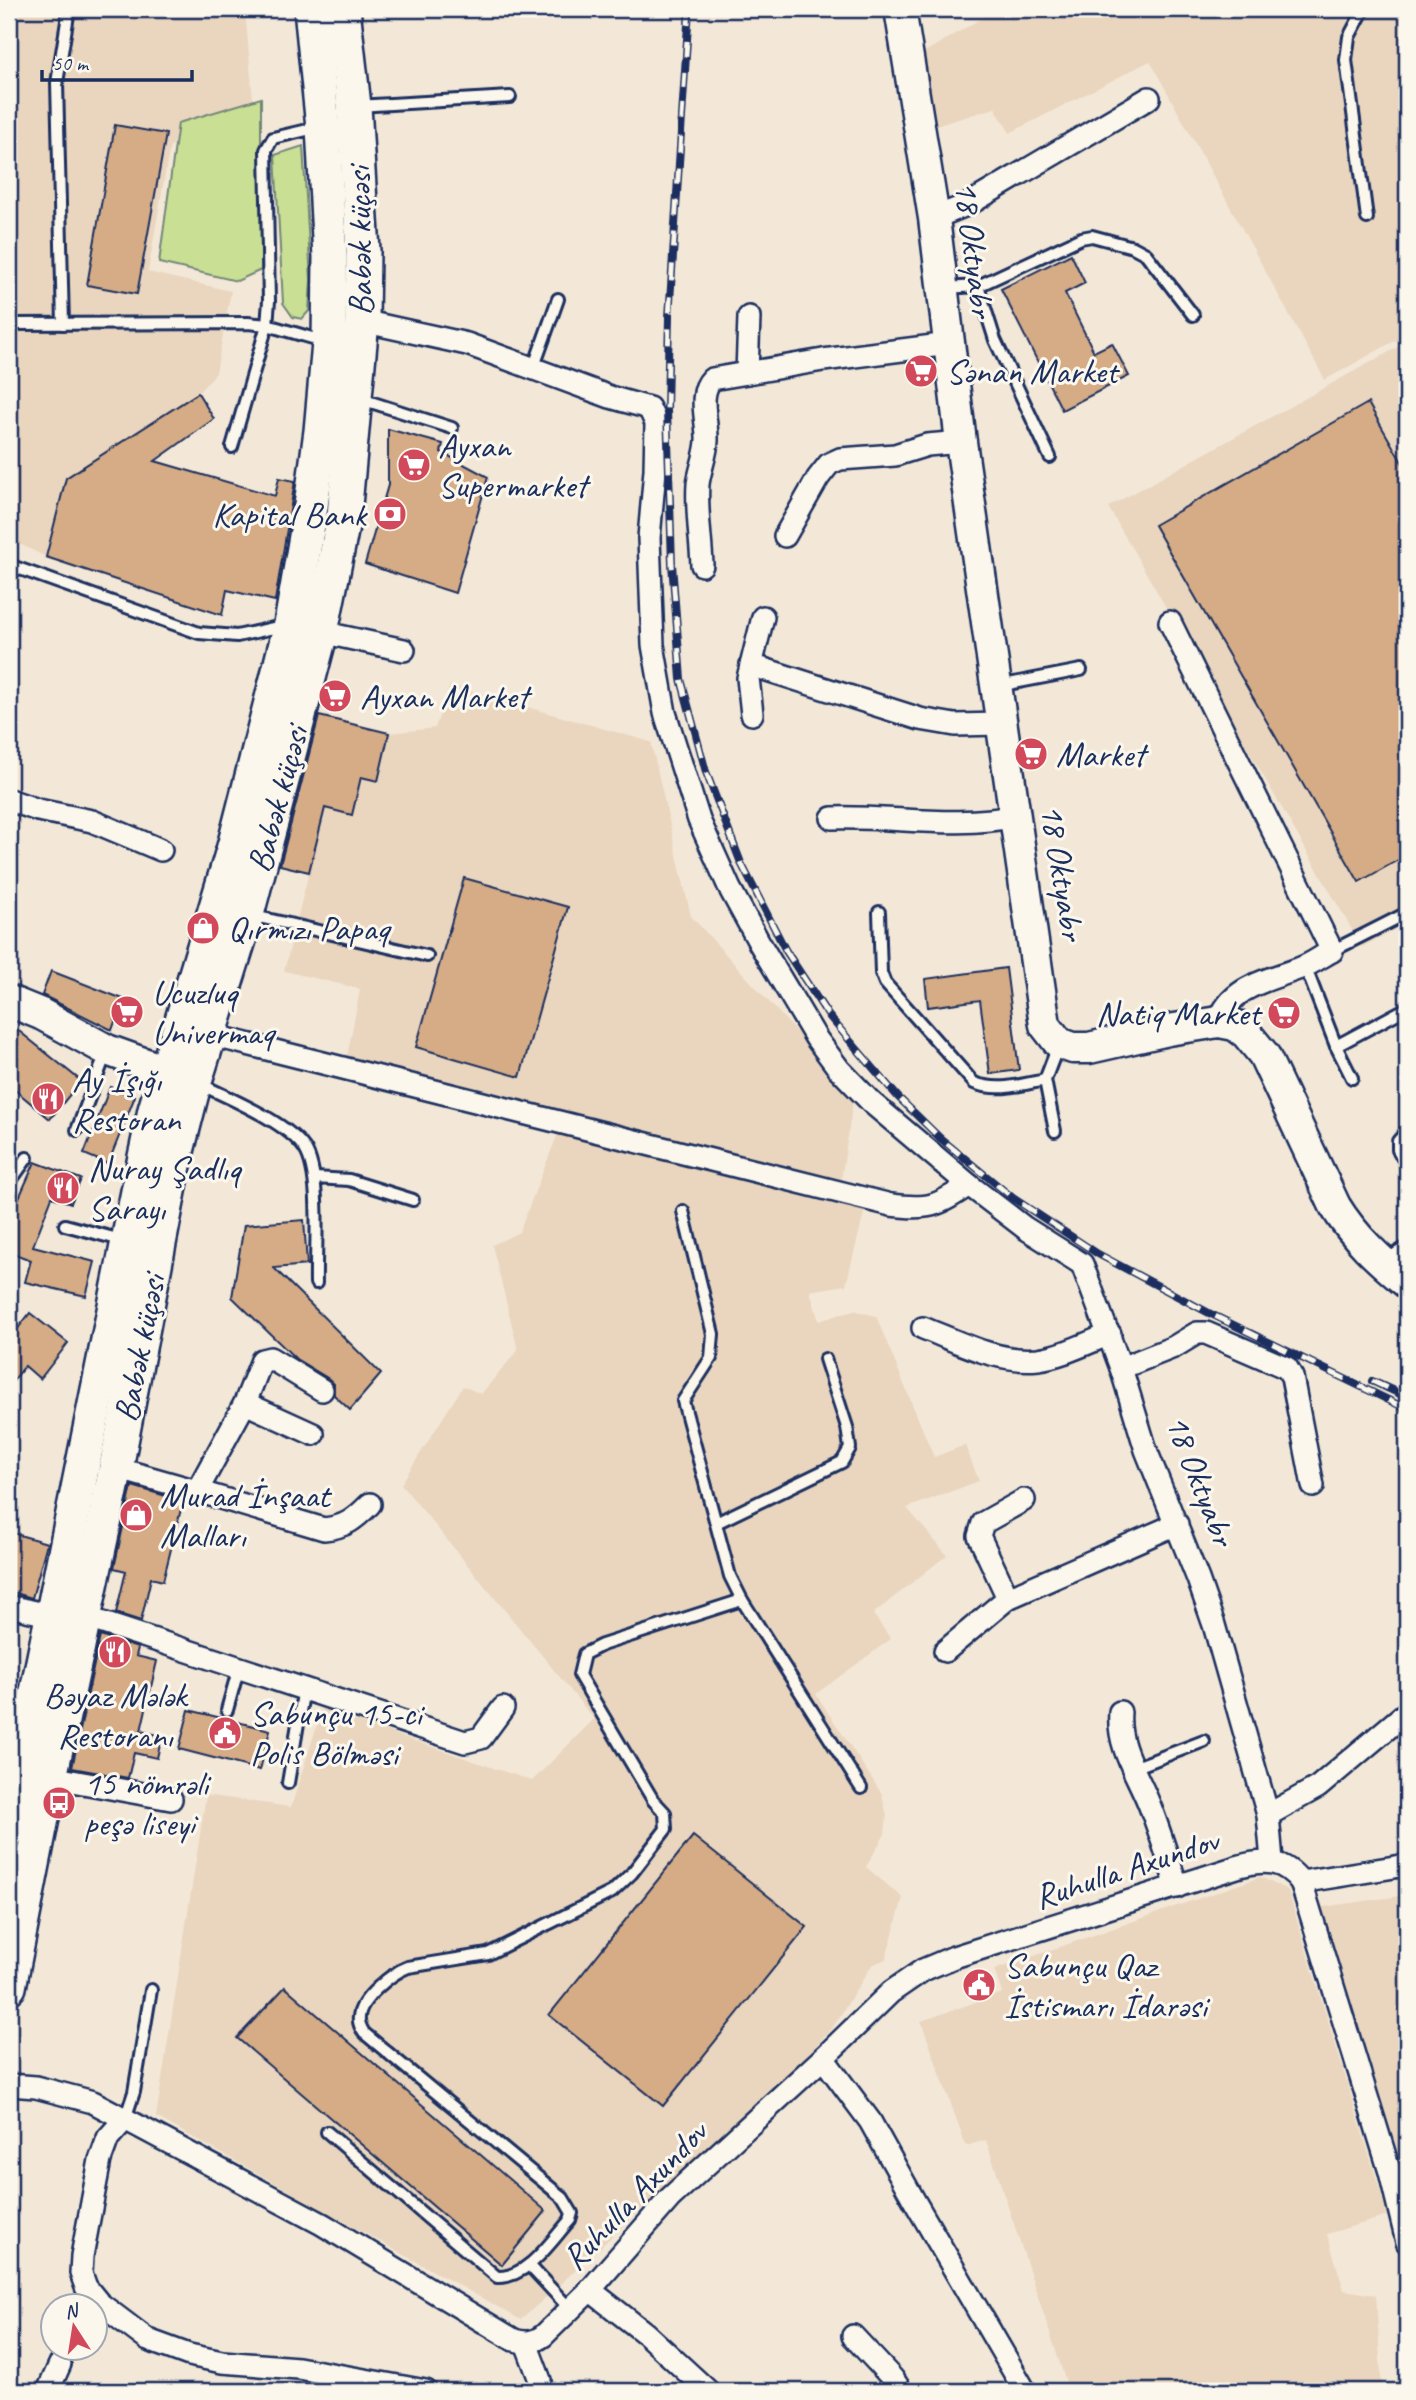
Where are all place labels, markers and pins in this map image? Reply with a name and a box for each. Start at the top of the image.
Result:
place label: Sənan Market [946,349,1121,394]
supermarket icon: Sənan Market [902,352,940,390]
place label: Ayxan Supermarket [438,423,591,508]
supermarket icon: Ayxan Supermarket [395,446,433,484]
place label: Kapital Bank [213,492,368,537]
bank icon: Kapital Bank [371,495,409,533]
place label: Ayxan Market [360,674,533,719]
supermarket icon: Ayxan Market [316,677,354,715]
place label: Market [1056,732,1149,777]
supermarket icon: Market [1012,735,1050,773]
place label: Qırmızı Papaq [228,906,392,951]
shop icon: Qırmızı Papaq [184,909,222,947]
place label: Ucuzluq Univermaq [152,970,277,1055]
place label: Natiq Market [1096,991,1263,1036]
supermarket icon: Ucuzluq Univermaq [108,993,146,1031]
supermarket icon: Natiq Market [1265,994,1303,1032]
place label: Ay İşığı Restoran [72,1057,182,1142]
restaurant icon: Ay İşığı Restoran [29,1080,67,1118]
place label: Nuray Şadlıq Sarayı [88,1146,242,1231]
restaurant icon: Nuray Şadlıq Sarayı [44,1169,82,1207]
place label: Murad İnşaat Malları [160,1473,333,1558]
shop icon: Murad İnşaat Malları [117,1496,155,1534]
restaurant icon: Bəyaz Mələk Restoranı [96,1633,134,1671]
place label: Bəyaz Mələk Restoranı [44,1673,190,1758]
place label: Sabunçu 15-ci Polis Bölməsi [250,1691,426,1776]
public building icon: Sabunçu 15-ci Polis Bölməsi [206,1714,244,1752]
place label: 15 nömrәli peşә liseyi [84,1761,213,1846]
bus stop icon: 15 nömrәli peşә liseyi [40,1784,78,1822]
place label: Sabunçu Qaz İstismarı İdarəsi [1004,1943,1211,2028]
public building icon: Sabunçu Qaz İstismarı İdarəsi [960,1966,998,2004]

